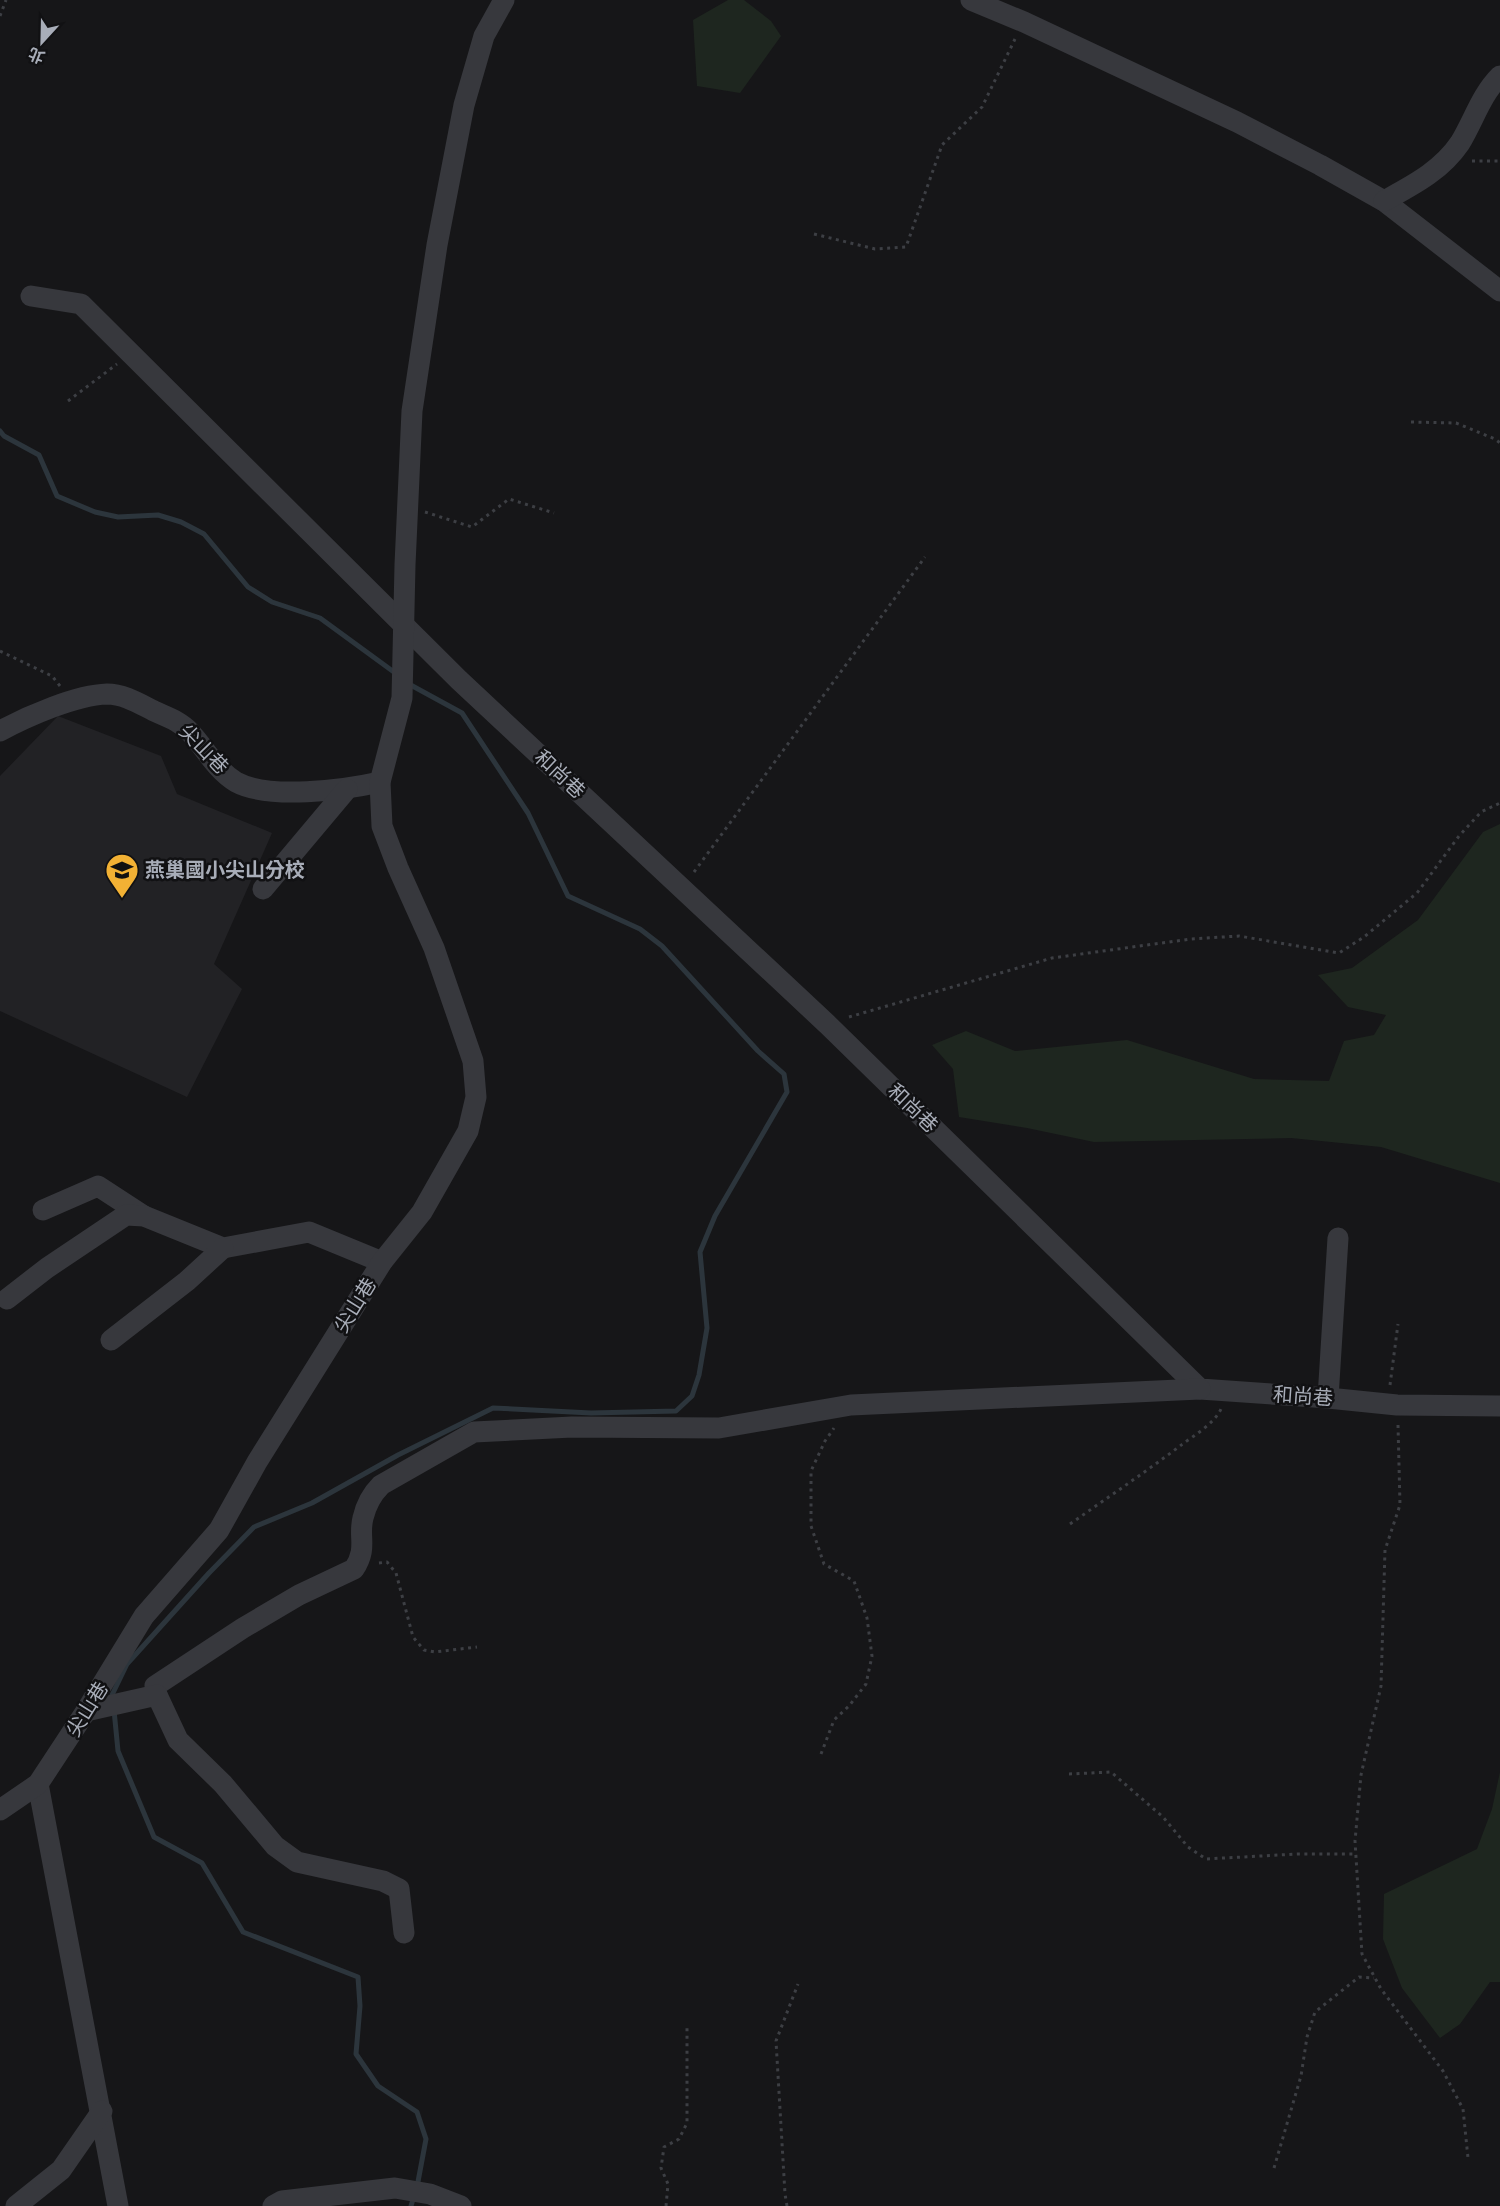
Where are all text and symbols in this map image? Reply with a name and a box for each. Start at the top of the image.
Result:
north arrow [12,12,72,72]
text: 北 [26,43,48,67]
street label: 尖山巷 [174,720,233,780]
street label: 和尚巷 [529,745,589,804]
school or university icon: 燕巢國小尖山分校 [104,852,140,899]
place label: 燕巢國小尖山分校 [145,859,305,883]
street label: 和尚巷 [882,1079,942,1138]
street label: 尖山巷 [330,1274,382,1337]
street label: 和尚巷 [1272,1383,1334,1411]
street label: 尖山巷 [62,1678,114,1741]

